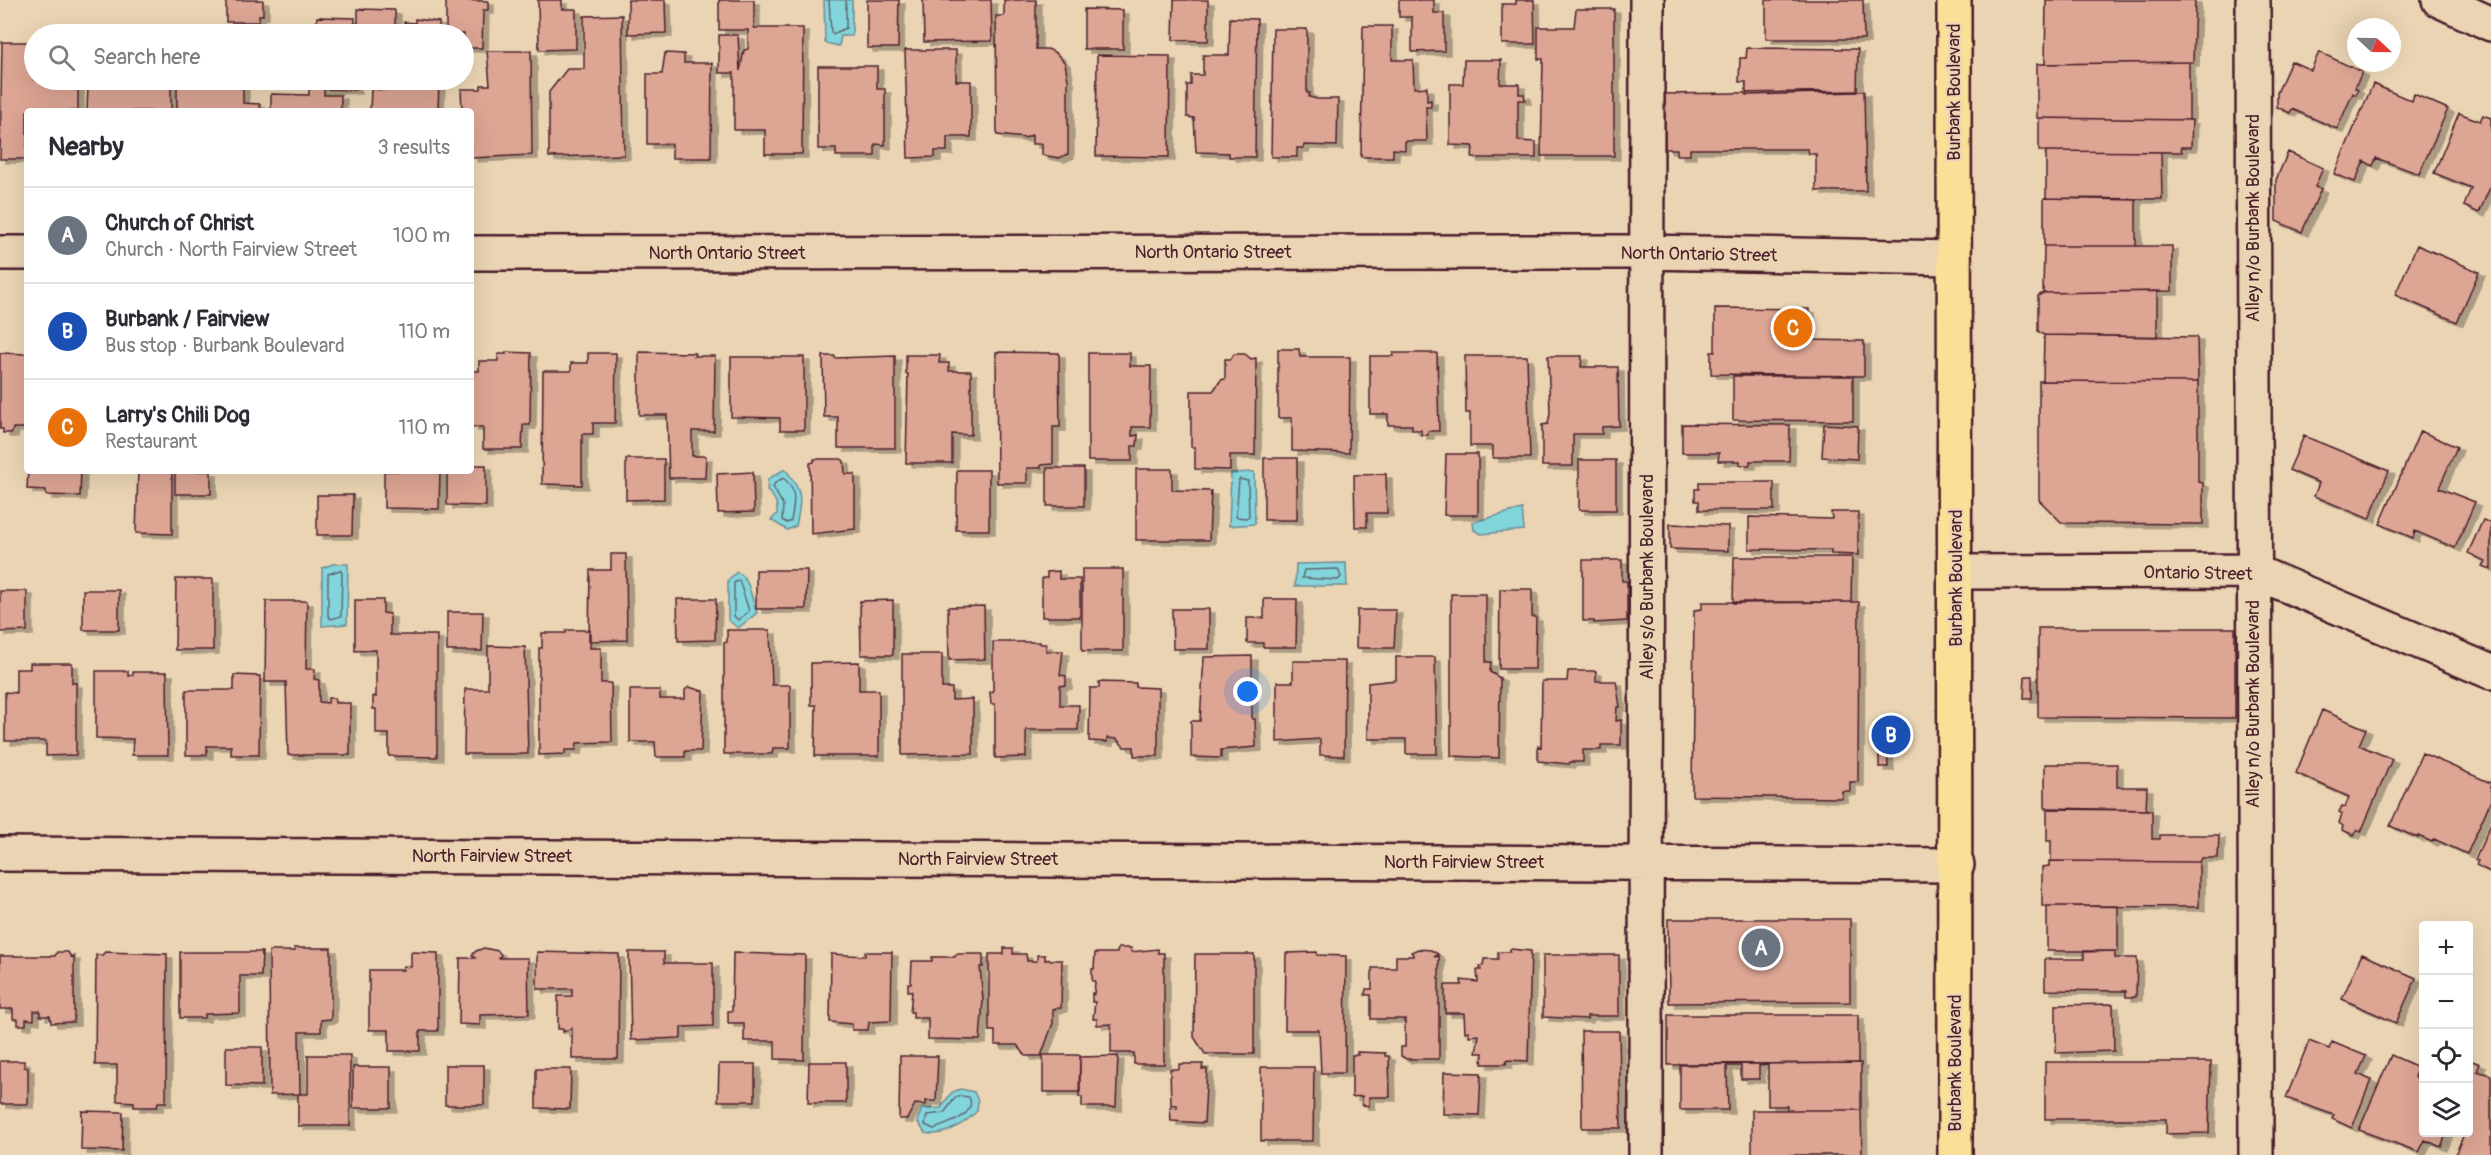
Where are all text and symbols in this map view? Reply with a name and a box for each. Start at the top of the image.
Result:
north arrow [2347,18,2401,72]
street label: Burbank Boulevard [1943,23,1966,161]
search box [24,24,474,90]
icon: search [45,41,78,74]
text: Search here [93,43,200,71]
street label: Alley n/o Burbank Boulevard [2242,114,2265,322]
text: Nearby [48,131,124,163]
text: 3 results [378,135,450,160]
text: Church of Christ [105,209,254,237]
text: A [61,223,74,248]
text: 100 m [393,223,450,248]
text: Church · North Fairview Street [105,237,357,262]
street label: North Ontario Street [1135,241,1292,264]
street label: North Ontario Street [649,242,806,265]
street label: North Ontario Street [1620,242,1778,267]
text: Burbank / Fairview [105,305,269,333]
pin: C [1774,306,1812,350]
text: B [62,319,73,344]
text: 110 m [399,319,450,344]
text: Bus stop · Burbank Boulevard [105,333,345,358]
text: Larry's Chili Dog [105,401,250,429]
text: C [61,415,74,440]
text: 110 m [399,415,450,440]
text: Restaurant [105,429,197,454]
street label: Alley s/o Burbank Boulevard [1636,474,1659,680]
street label: Burbank Boulevard [1945,509,1968,647]
street label: Ontario Street [2143,561,2253,586]
street label: Alley n/o Burbank Boulevard [2242,600,2265,808]
your location [1233,677,1262,706]
pin: B [1872,712,1910,758]
street label: North Fairview Street [412,845,573,868]
street label: North Fairview Street [898,848,1059,871]
street label: North Fairview Street [1384,851,1545,874]
map controls [2419,921,2473,1137]
button: + [2419,921,2473,975]
pin: A [1742,926,1780,970]
button: − [2419,975,2473,1029]
street label: Burbank Boulevard [1944,994,1967,1132]
button: locate [2419,1029,2473,1083]
button: layers [2419,1083,2473,1137]

